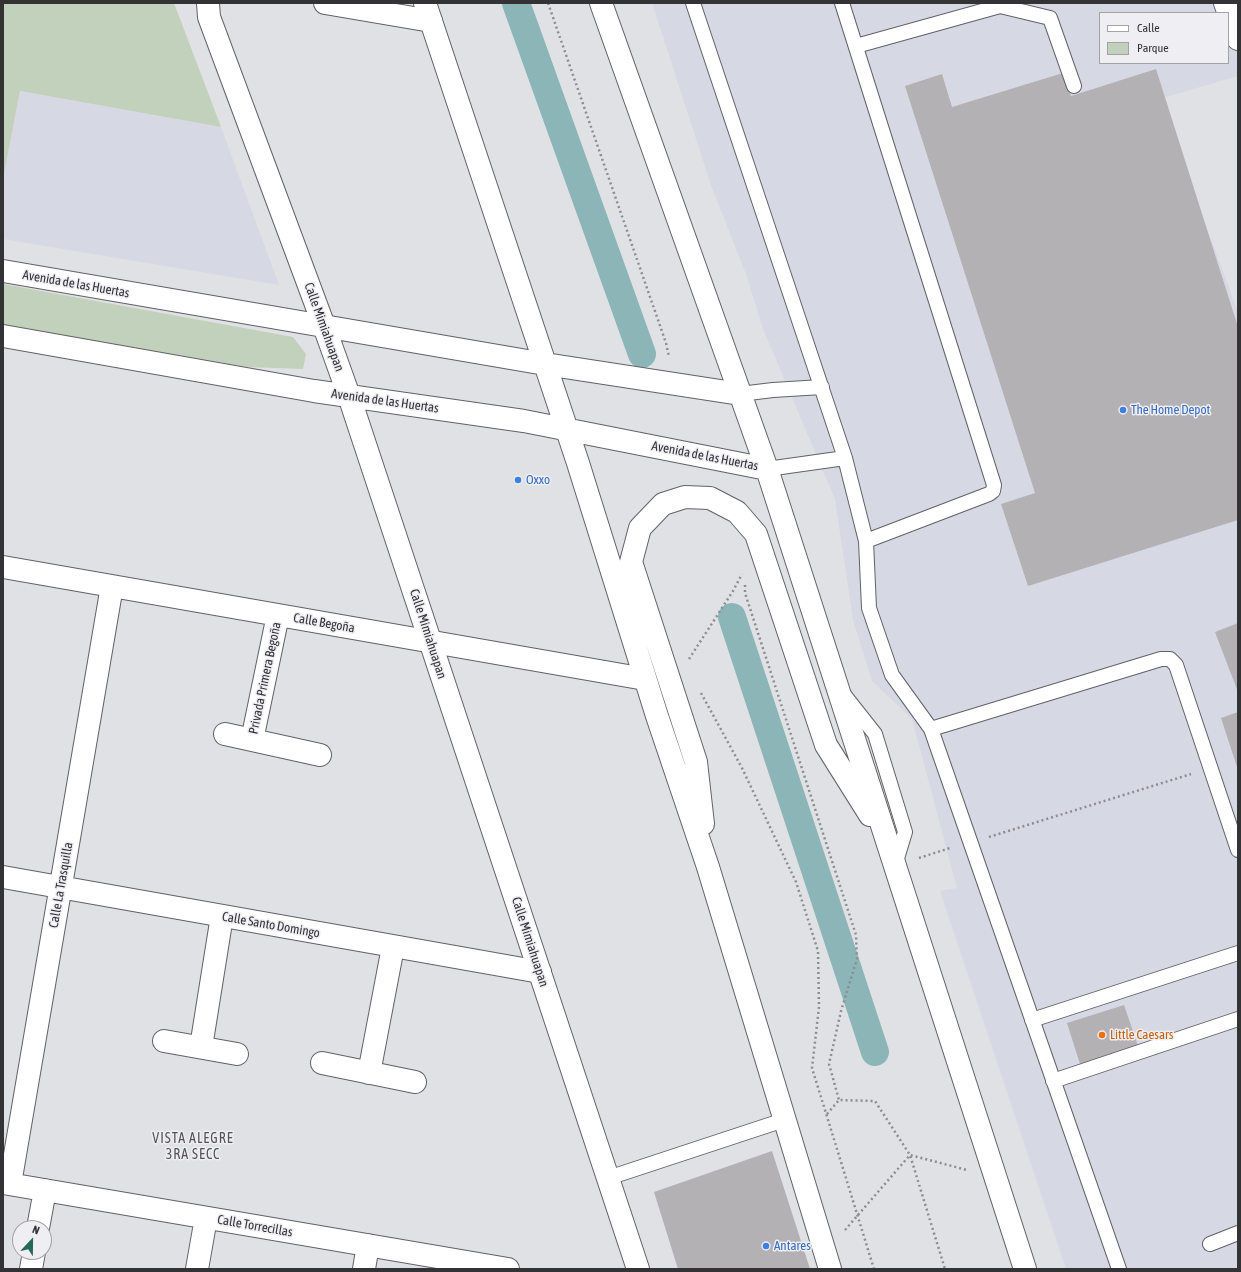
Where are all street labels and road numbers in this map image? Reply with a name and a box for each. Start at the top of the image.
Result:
street label: Avenida de las Huertas [21,267,131,301]
street label: Calle Mimiahuapan [301,280,347,374]
street label: Avenida de las Huertas [330,386,440,416]
street label: Avenida de las Huertas [650,438,760,474]
street label: Calle Mimiahuapan [406,587,450,681]
street label: Calle Begoña [292,610,356,636]
street label: Privada Primera Begoña [246,621,284,735]
street label: Calle La Trasquilla [46,841,76,929]
street label: Calle Mimiahuapan [508,895,552,989]
street label: Calle Santo Domingo [221,909,321,941]
street label: Calle Torrecillas [216,1212,294,1240]

